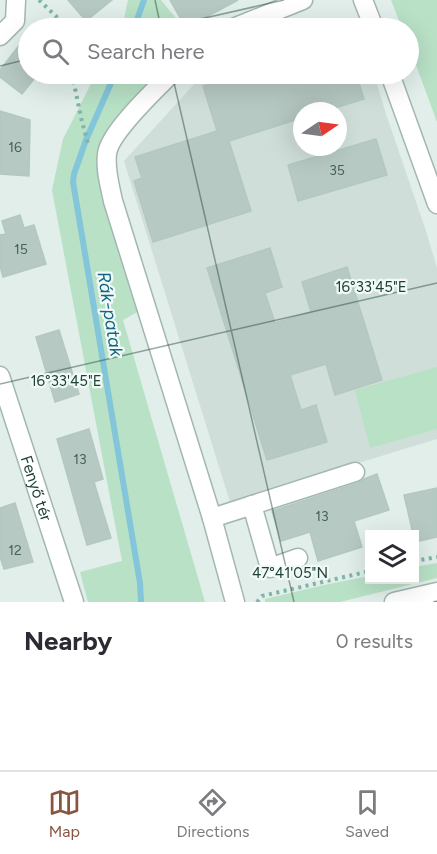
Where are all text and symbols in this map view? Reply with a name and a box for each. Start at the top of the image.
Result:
search box [18,18,419,84]
icon: search [39,35,72,68]
text: Search here [87,38,205,65]
north arrow [293,102,347,156]
house number: 16 [8,139,22,156]
house number: 35 [329,162,345,179]
house number: 15 [14,241,28,258]
water label: Rák-patak [92,270,128,359]
text: 16°33'45"E [335,278,407,296]
text: 16°33'45"E [30,372,102,390]
house number: 13 [73,451,87,468]
street label: Fenyő tér [17,453,56,524]
house number: 13 [315,508,329,525]
map controls [365,530,419,584]
button: layers [365,530,419,584]
house number: 12 [8,542,22,559]
text: 47°41'05"N [252,564,328,582]
text: Nearby [24,625,112,657]
text: 0 results [336,629,413,653]
tab: Map [48,786,81,841]
tab: Directions [176,786,249,841]
tab: Saved [345,786,389,841]

